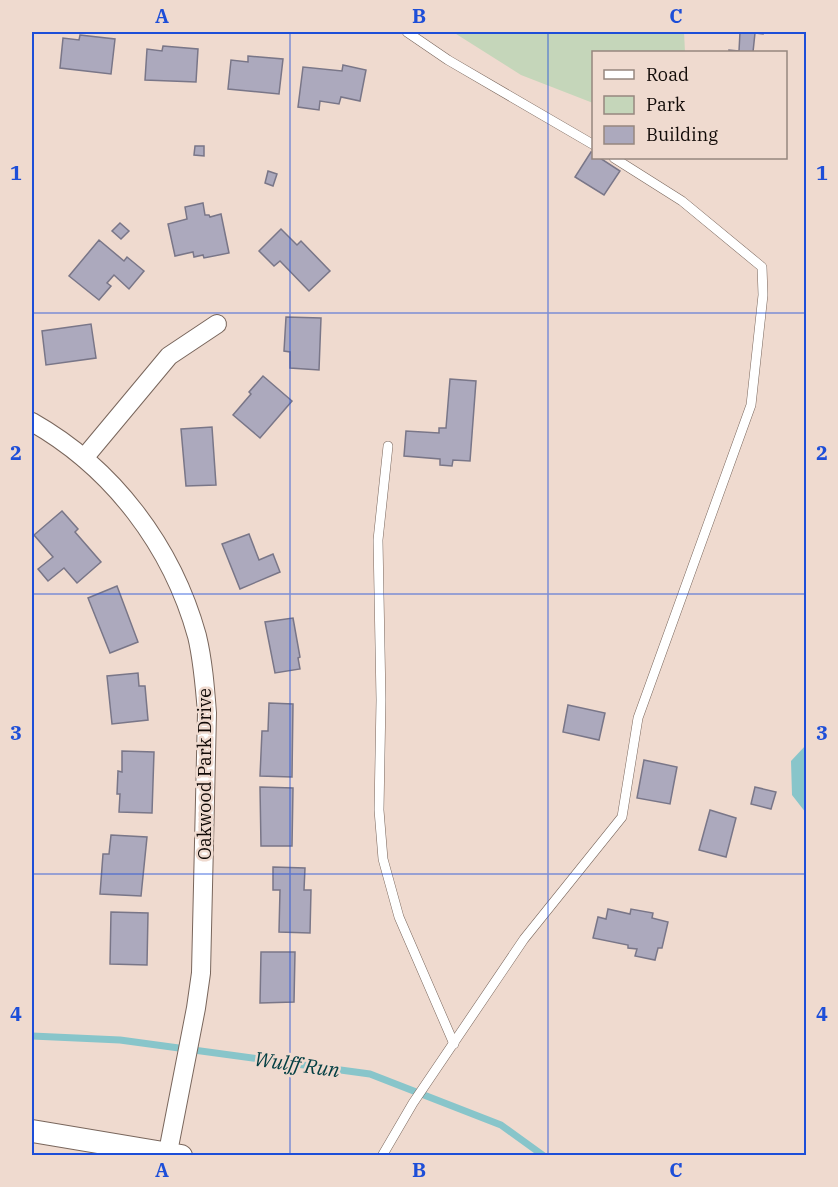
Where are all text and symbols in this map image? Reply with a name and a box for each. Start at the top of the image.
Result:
text: A [155,2,169,29]
text: B [412,2,426,29]
text: C [669,2,683,29]
legend [592,51,787,159]
text: Road [646,63,689,86]
text: Park [646,93,686,116]
text: Building [646,123,718,146]
text: 1 [10,159,22,186]
text: 1 [816,159,828,186]
text: 2 [10,439,22,466]
text: 2 [816,439,828,466]
street label: Oakwood Park Drive [193,688,216,860]
text: 3 [10,719,22,746]
text: 3 [816,719,828,746]
text: 4 [10,1000,22,1027]
text: 4 [816,1000,828,1027]
water label: Wulff Run [253,1045,342,1083]
text: A [155,1156,169,1183]
text: B [412,1156,426,1183]
text: C [669,1156,683,1183]

